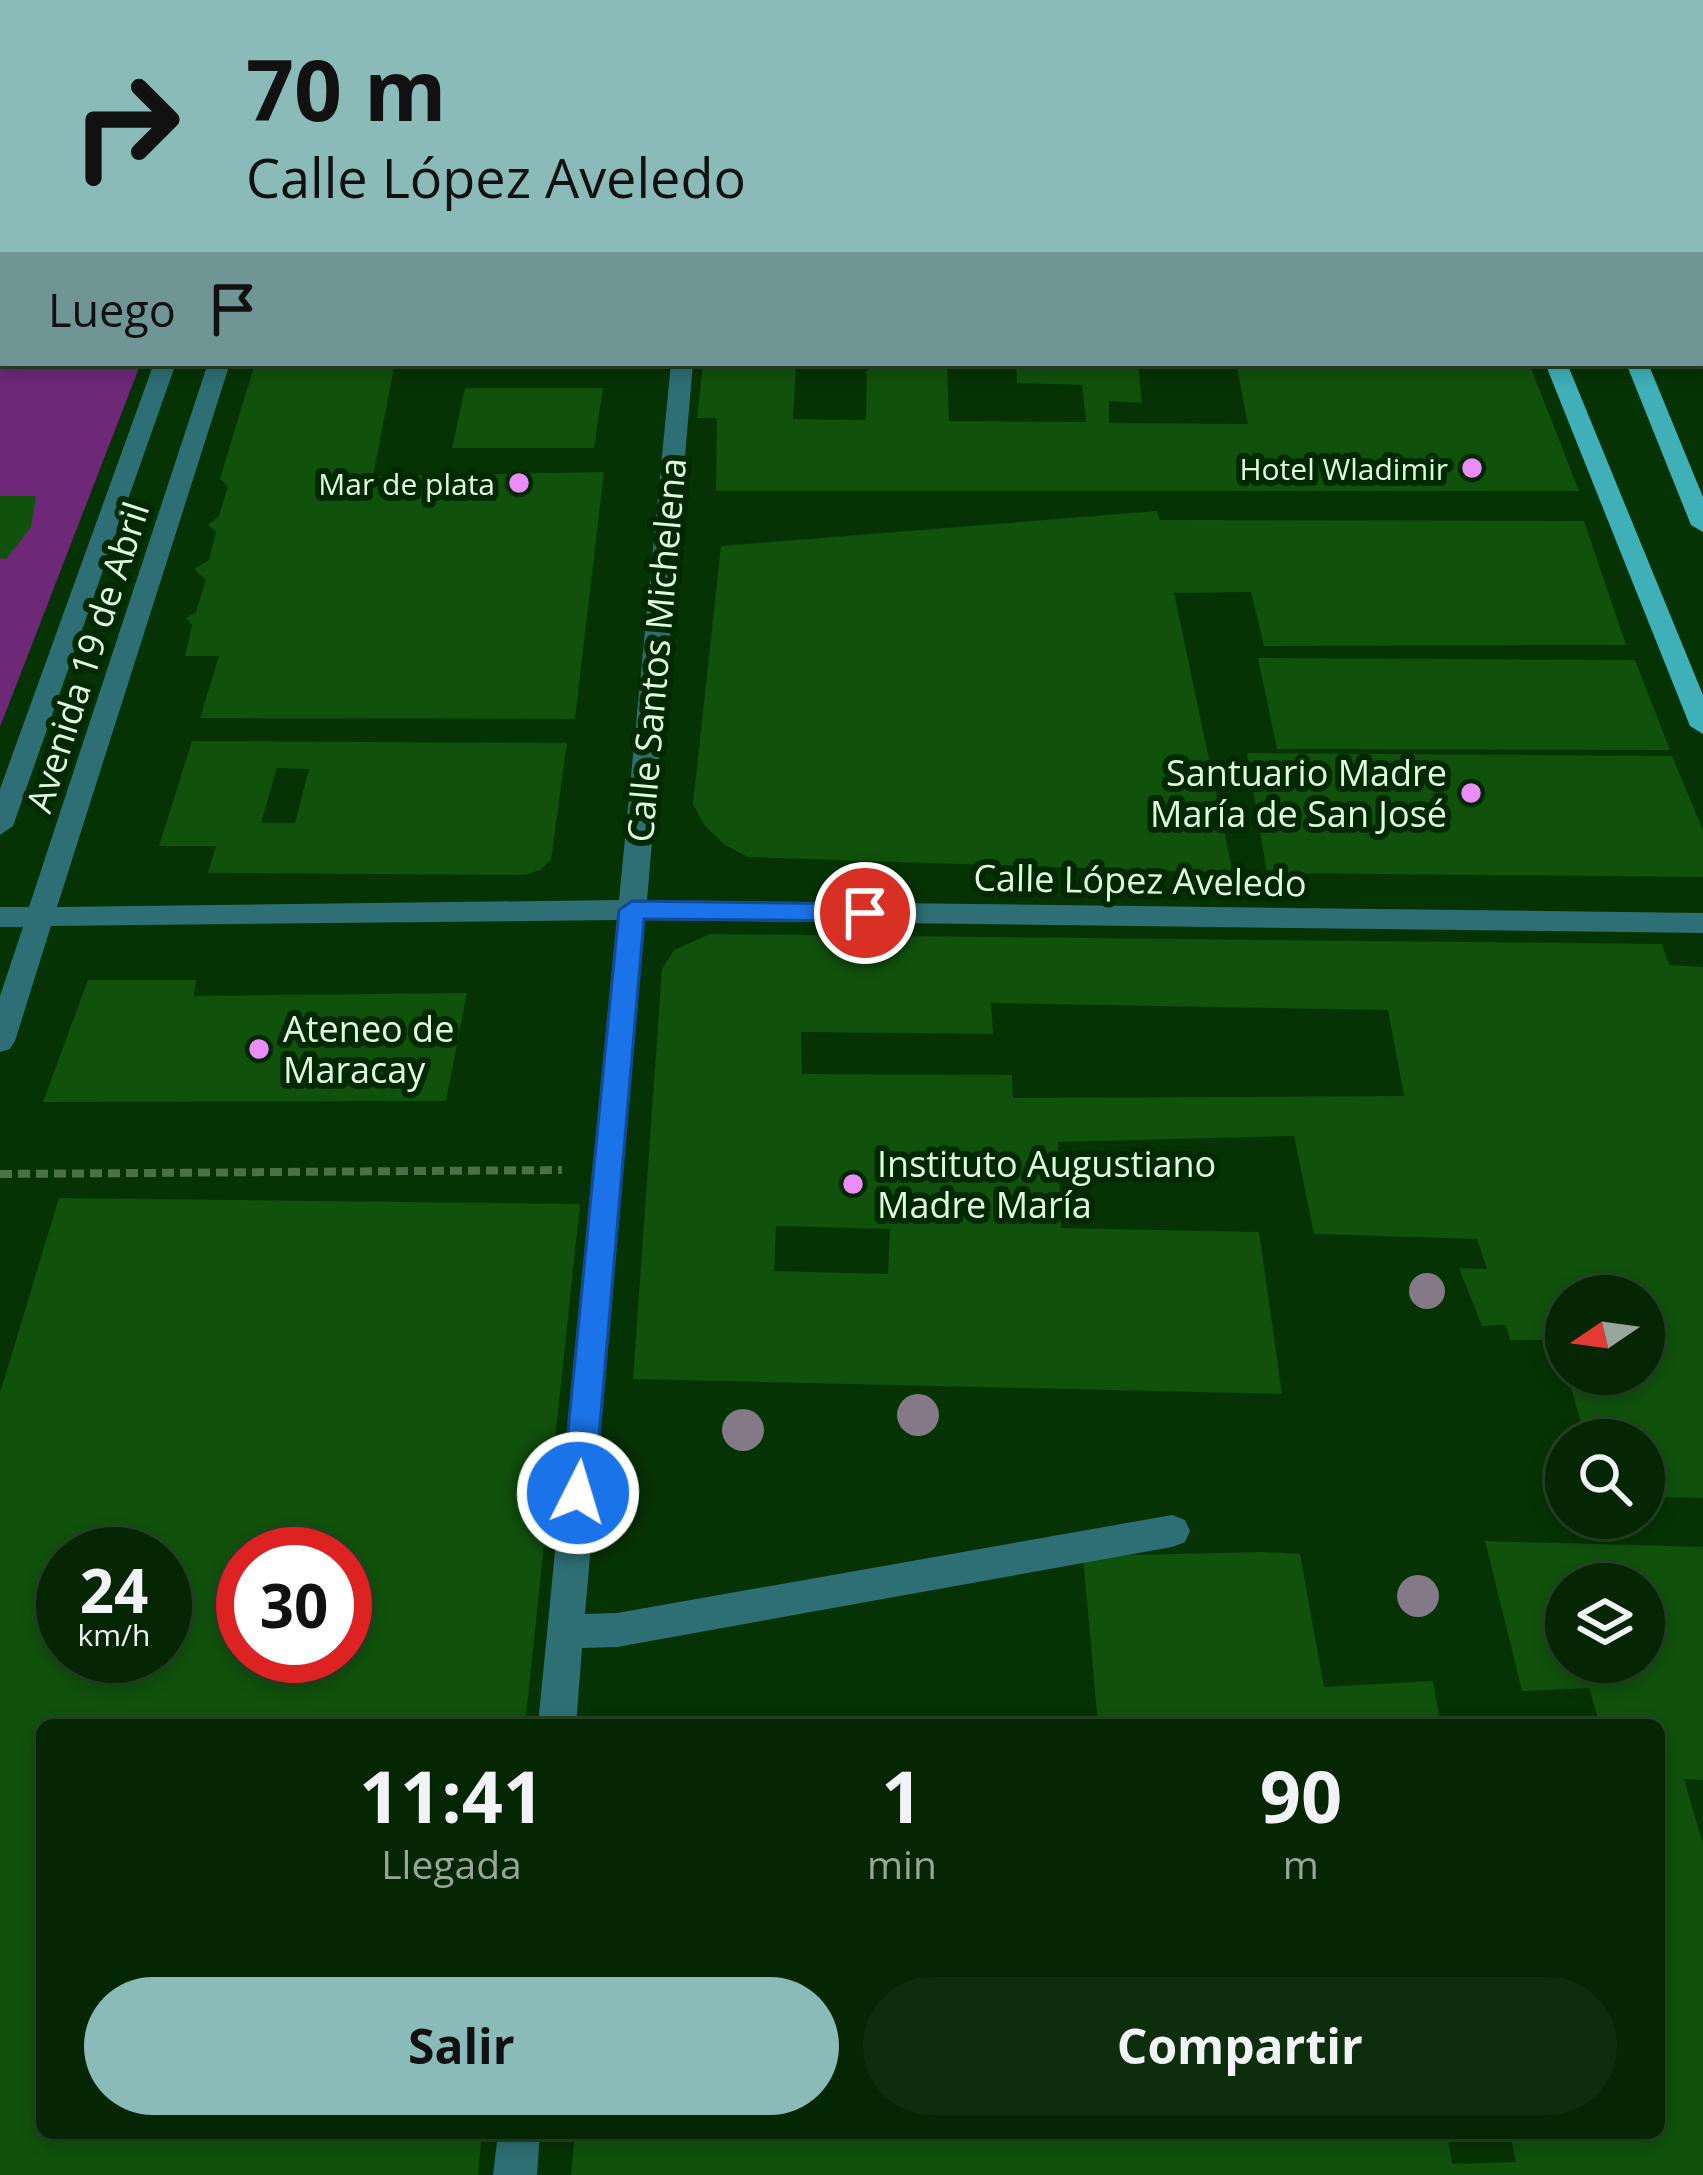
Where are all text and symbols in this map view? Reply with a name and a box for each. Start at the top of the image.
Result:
text: 70 m [246,31,446,146]
icon: right [48,48,204,204]
text: Calle López Aveledo [246,140,746,214]
icon: arrive [200,276,266,342]
text: Luego [48,279,176,340]
place label: Hotel Wladimir [1239,448,1448,489]
marker: Hotel Wladimir [1459,455,1485,481]
street label: Calle Santos Michelena [615,456,697,844]
place label: Mar de plata [318,463,495,504]
marker: Mar de plata [506,470,532,496]
street label: Avenida 19 de Abril [14,496,160,818]
place label: Santuario Madre María de San José [1150,748,1447,838]
marker: Santuario Madre María de San José [1458,780,1484,806]
street label: Calle López Aveledo [973,853,1307,907]
pin [814,862,916,964]
icon: arrive [832,880,898,946]
place label: Ateneo de Maracay [283,1004,454,1094]
marker: Ateneo de Maracay [246,1036,272,1062]
place label: Instituto Augustiano Madre María [877,1139,1216,1229]
marker: Instituto Augustiano Madre María [840,1171,866,1197]
north arrow [1545,1275,1665,1395]
map controls [1545,1275,1665,1683]
button: search [1545,1419,1665,1539]
position arrow [515,1430,641,1556]
speed limit sign: 30 [216,1527,372,1683]
text: 24 [80,1549,148,1631]
button: layers [1545,1563,1665,1683]
text: km/h [78,1614,150,1655]
text: 11:41 [359,1746,544,1844]
text: 1 [881,1746,923,1844]
text: 90 [1260,1746,1342,1844]
text: Llegada [381,1837,522,1890]
text: min [867,1837,937,1890]
text: m [1283,1837,1319,1890]
button: Salir [84,1977,839,2115]
button: Compartir [863,1977,1617,2115]

